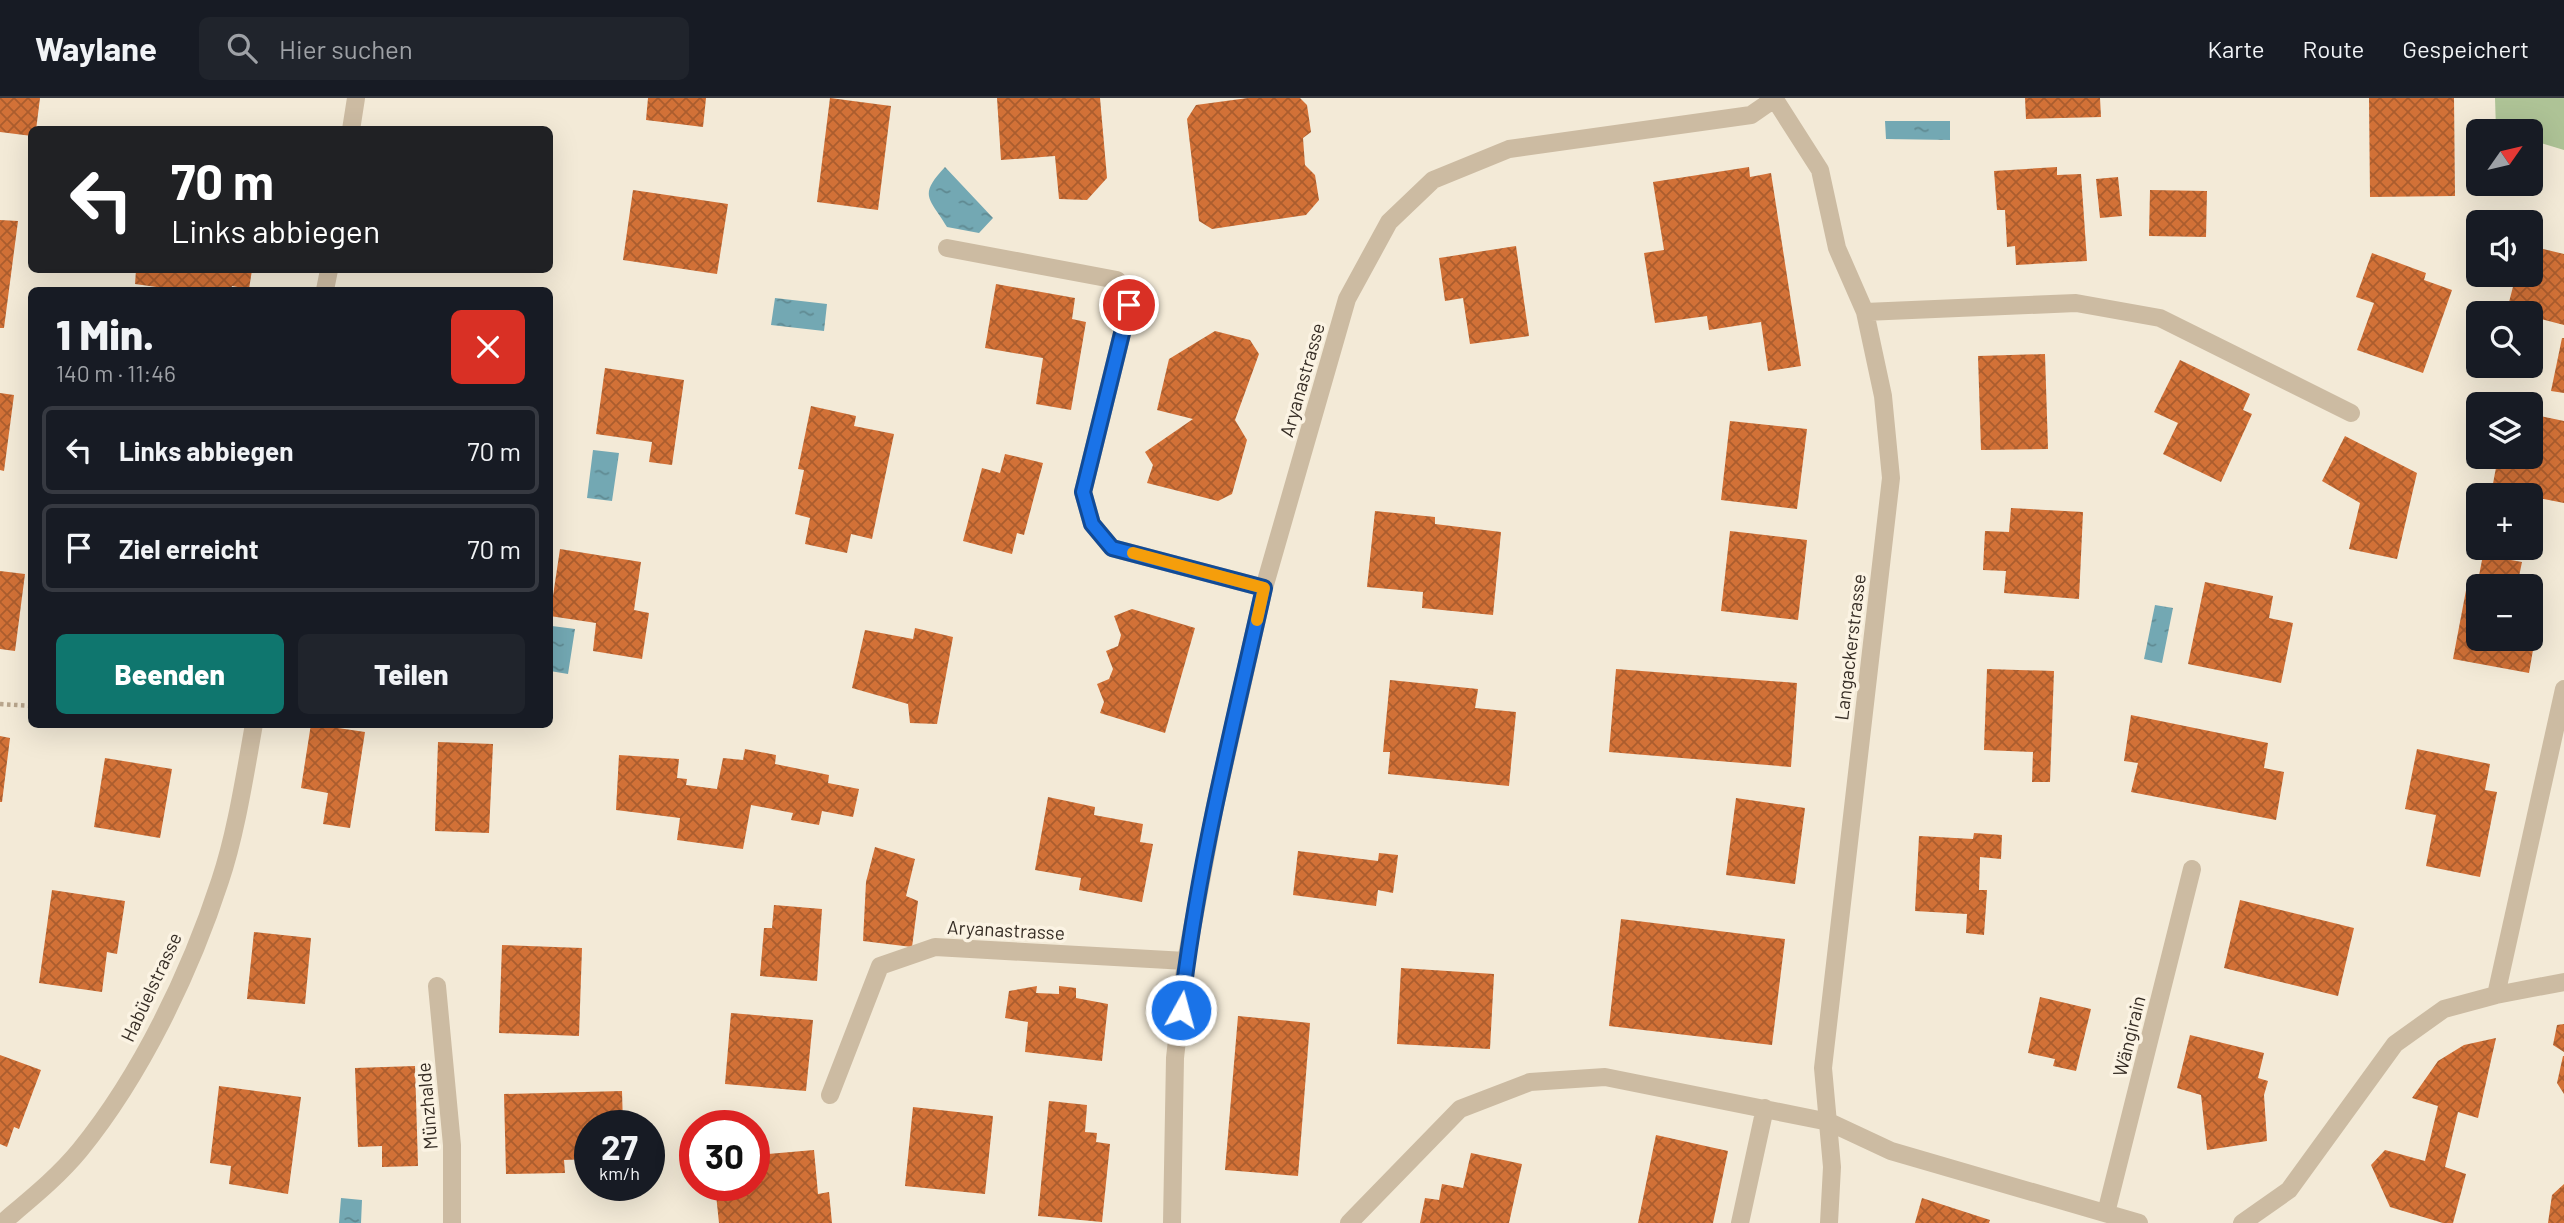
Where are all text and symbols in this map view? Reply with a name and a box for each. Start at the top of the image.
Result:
search box [199,17,689,80]
text: Waylane [35,28,157,68]
icon: search [223,29,261,67]
text: Hier suchen [279,33,413,64]
text: Karte [2207,34,2265,63]
text: Route [2303,34,2364,63]
text: Gespeichert [2402,34,2529,63]
north arrow [2466,119,2543,196]
map controls [2466,119,2543,651]
text: 70 m [171,151,274,210]
icon: left [56,154,147,245]
button: sound [2466,210,2543,287]
text: Links abbiegen [171,211,380,249]
pin [1099,275,1159,335]
icon: arrive [1110,286,1148,324]
button: search [2466,301,2543,378]
text: 1 Min. [56,308,154,358]
button: close [451,310,525,384]
street label: Aryanastrasse [1274,320,1329,440]
text: 140 m · 11:46 [56,359,176,387]
button: layers [2466,392,2543,469]
icon: left [60,431,98,469]
text: Links abbiegen [119,435,293,466]
text: 70 m [467,435,521,466]
button: + [2466,483,2543,560]
icon: arrive [60,529,98,567]
text: Ziel erreicht [119,533,259,564]
text: 70 m [467,533,521,564]
street label: Langackerstrasse [1829,572,1870,721]
button: − [2466,574,2543,651]
button: Beenden [56,634,284,714]
button: Teilen [298,634,525,714]
street label: Aryanastrasse [947,915,1066,944]
street label: Habüelstrasse [115,928,186,1045]
position arrow [1144,973,1218,1047]
street label: Wängirain [2107,993,2150,1079]
street label: Münzhalde [411,1062,442,1151]
speed limit sign: 30 [679,1110,770,1201]
text: 27 [601,1125,638,1167]
text: km/h [599,1162,640,1184]

